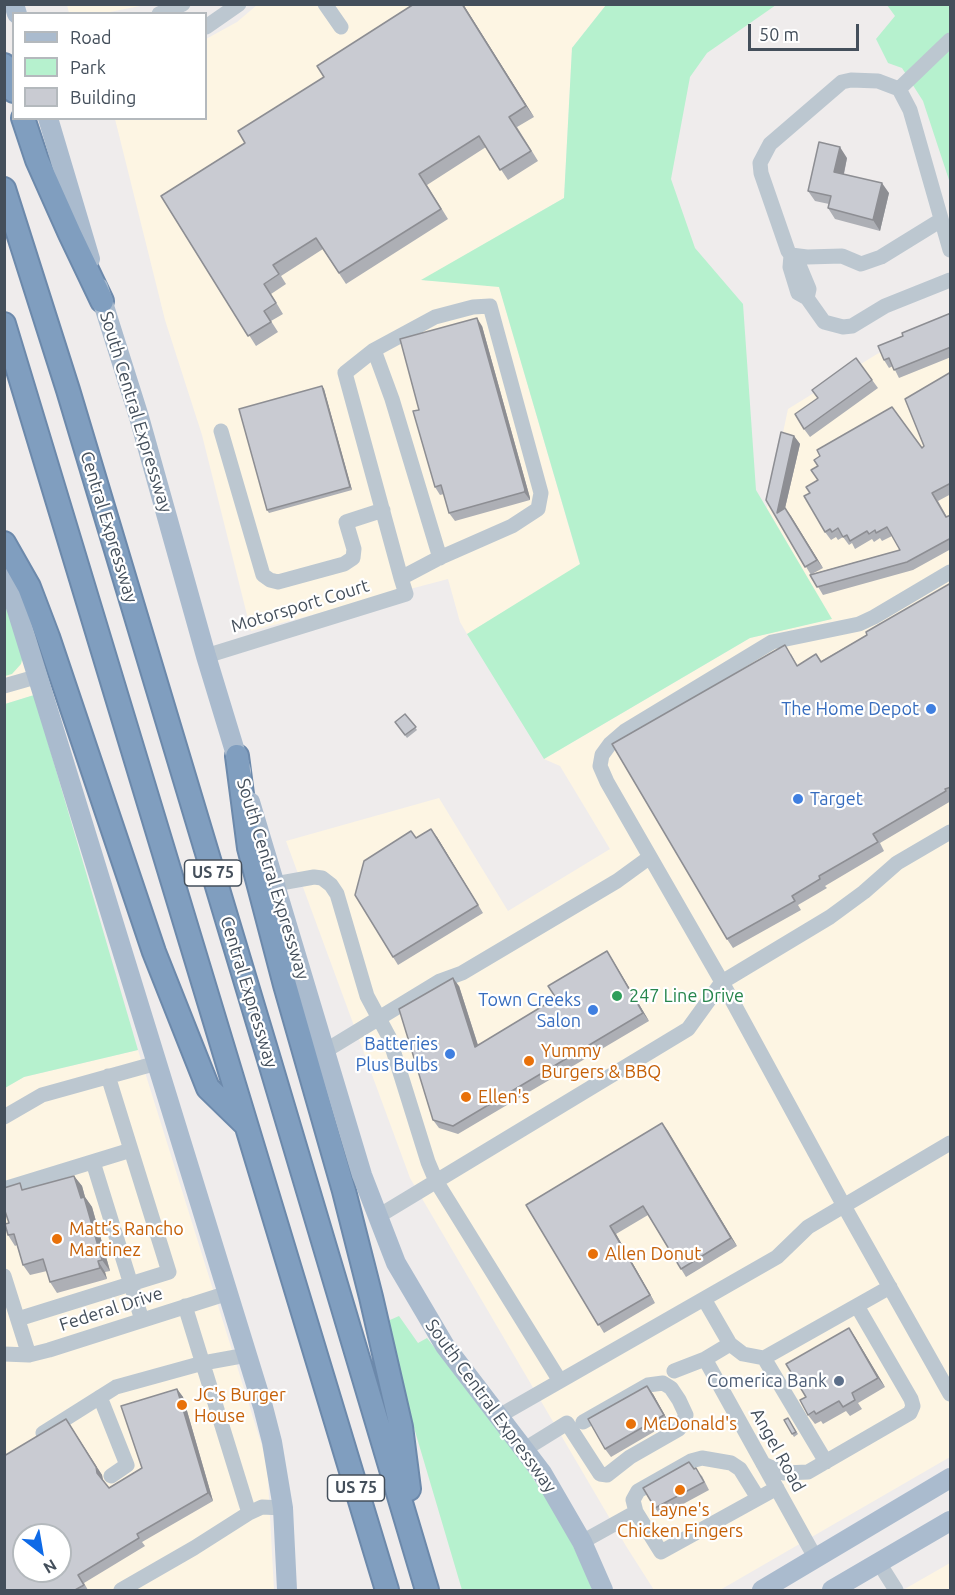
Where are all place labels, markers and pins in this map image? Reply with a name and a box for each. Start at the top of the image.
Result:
place label: The Home Depot [781,698,919,720]
marker: The Home Depot [924,702,938,716]
place label: Target [810,788,863,810]
marker: Target [791,792,805,806]
place label: 247 Line Drive [629,985,744,1007]
place label: Town Creeks Salon [478,989,581,1032]
marker: 247 Line Drive [610,989,624,1003]
marker: Town Creeks Salon [586,1003,600,1017]
place label: Batteries Plus Bulbs [356,1033,438,1076]
place label: Yummy Burgers & BBQ [541,1040,661,1082]
marker: Batteries Plus Bulbs [443,1047,457,1061]
marker: Yummy Burgers & BBQ [522,1054,536,1068]
place label: Ellen's [478,1086,530,1108]
marker: Ellen's [459,1090,473,1104]
place label: Matt’s Rancho Martinez [69,1218,184,1260]
marker: Matt’s Rancho Martinez [50,1232,64,1246]
place label: Allen Donut [605,1243,701,1265]
marker: Allen Donut [586,1247,600,1261]
place label: Comerica Bank [707,1370,827,1392]
marker: Comerica Bank [832,1374,846,1388]
place label: JC's Burger House [194,1384,286,1426]
marker: JC's Burger House [175,1398,189,1412]
place label: McDonald's [643,1413,737,1435]
marker: McDonald's [624,1417,638,1431]
marker: Layne's Chicken Fingers [673,1483,687,1497]
place label: Layne's Chicken Fingers [617,1499,743,1541]

